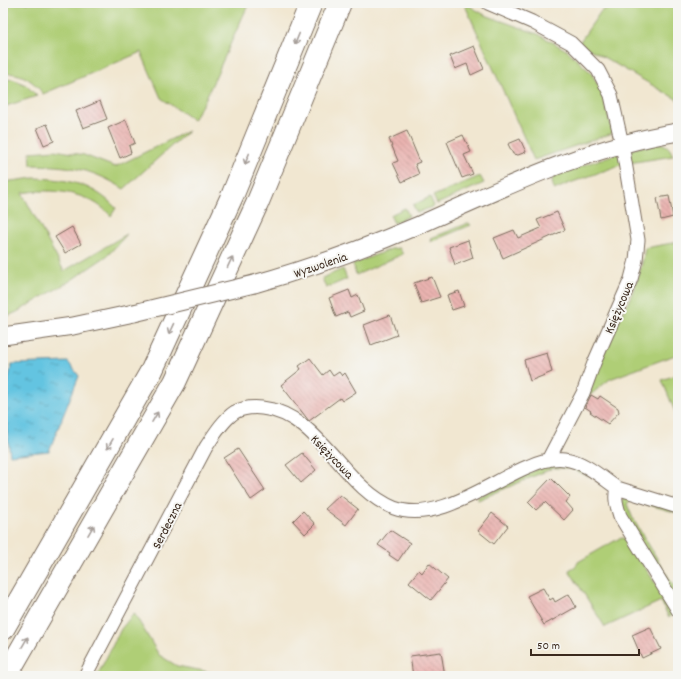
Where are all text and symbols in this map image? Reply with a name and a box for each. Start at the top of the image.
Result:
one-way arrow [292,33,300,45]
one-way arrow [243,153,251,165]
street label: Wyzwolenia [292,248,351,284]
one-way arrow [227,257,234,269]
street label: Księżycowa [601,278,640,337]
one-way arrow [167,323,174,335]
one-way arrow [152,411,159,423]
street label: Księżycowa [305,431,358,485]
one-way arrow [106,438,113,450]
street label: Serdeczna [148,499,189,553]
one-way arrow [87,524,95,536]
scale bar [531,631,639,657]
one-way arrow [22,636,30,648]
text: 50 m [537,638,560,655]

